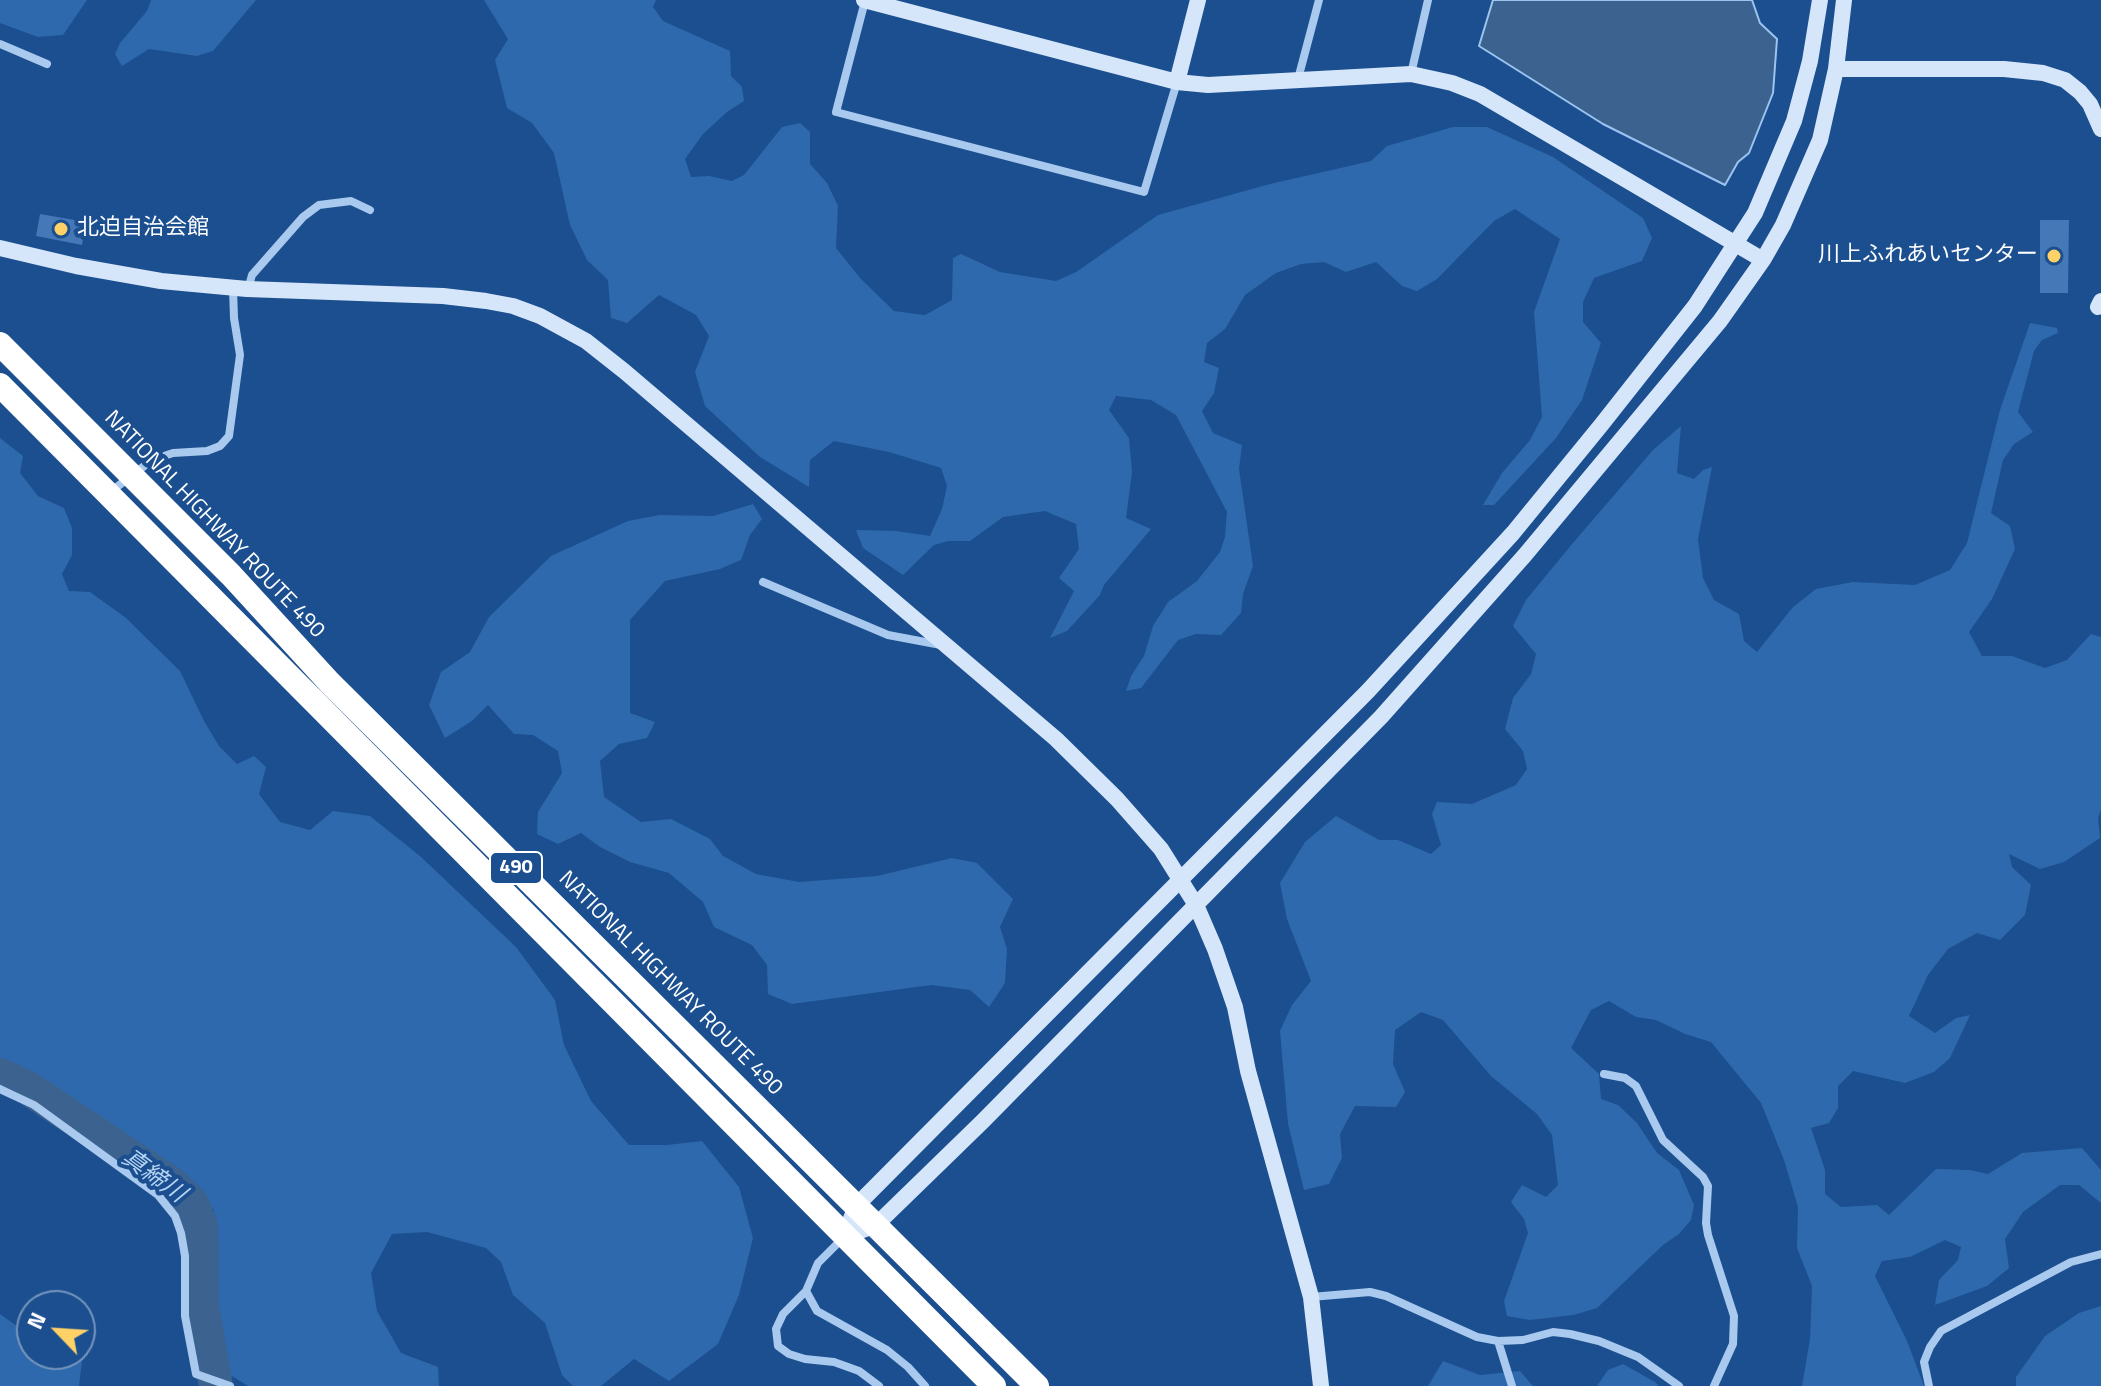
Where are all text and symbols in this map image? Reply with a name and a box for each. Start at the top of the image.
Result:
place label: 北迫自治会館 [77,216,209,242]
marker: 北迫自治会館 [52,220,70,238]
place label: 川上ふれあいセンター [1818,243,2038,269]
marker: 川上ふれあいセンター [2045,247,2063,265]
street label: NATIONAL HIGHWAY ROUTE 490 [98,406,330,644]
road number: 490 [490,852,542,884]
street label: NATIONAL HIGHWAY ROUTE 490 [552,866,788,1102]
water label: 真締川 [115,1144,191,1210]
north arrow [16,1290,96,1370]
text: N [17,1307,55,1335]

